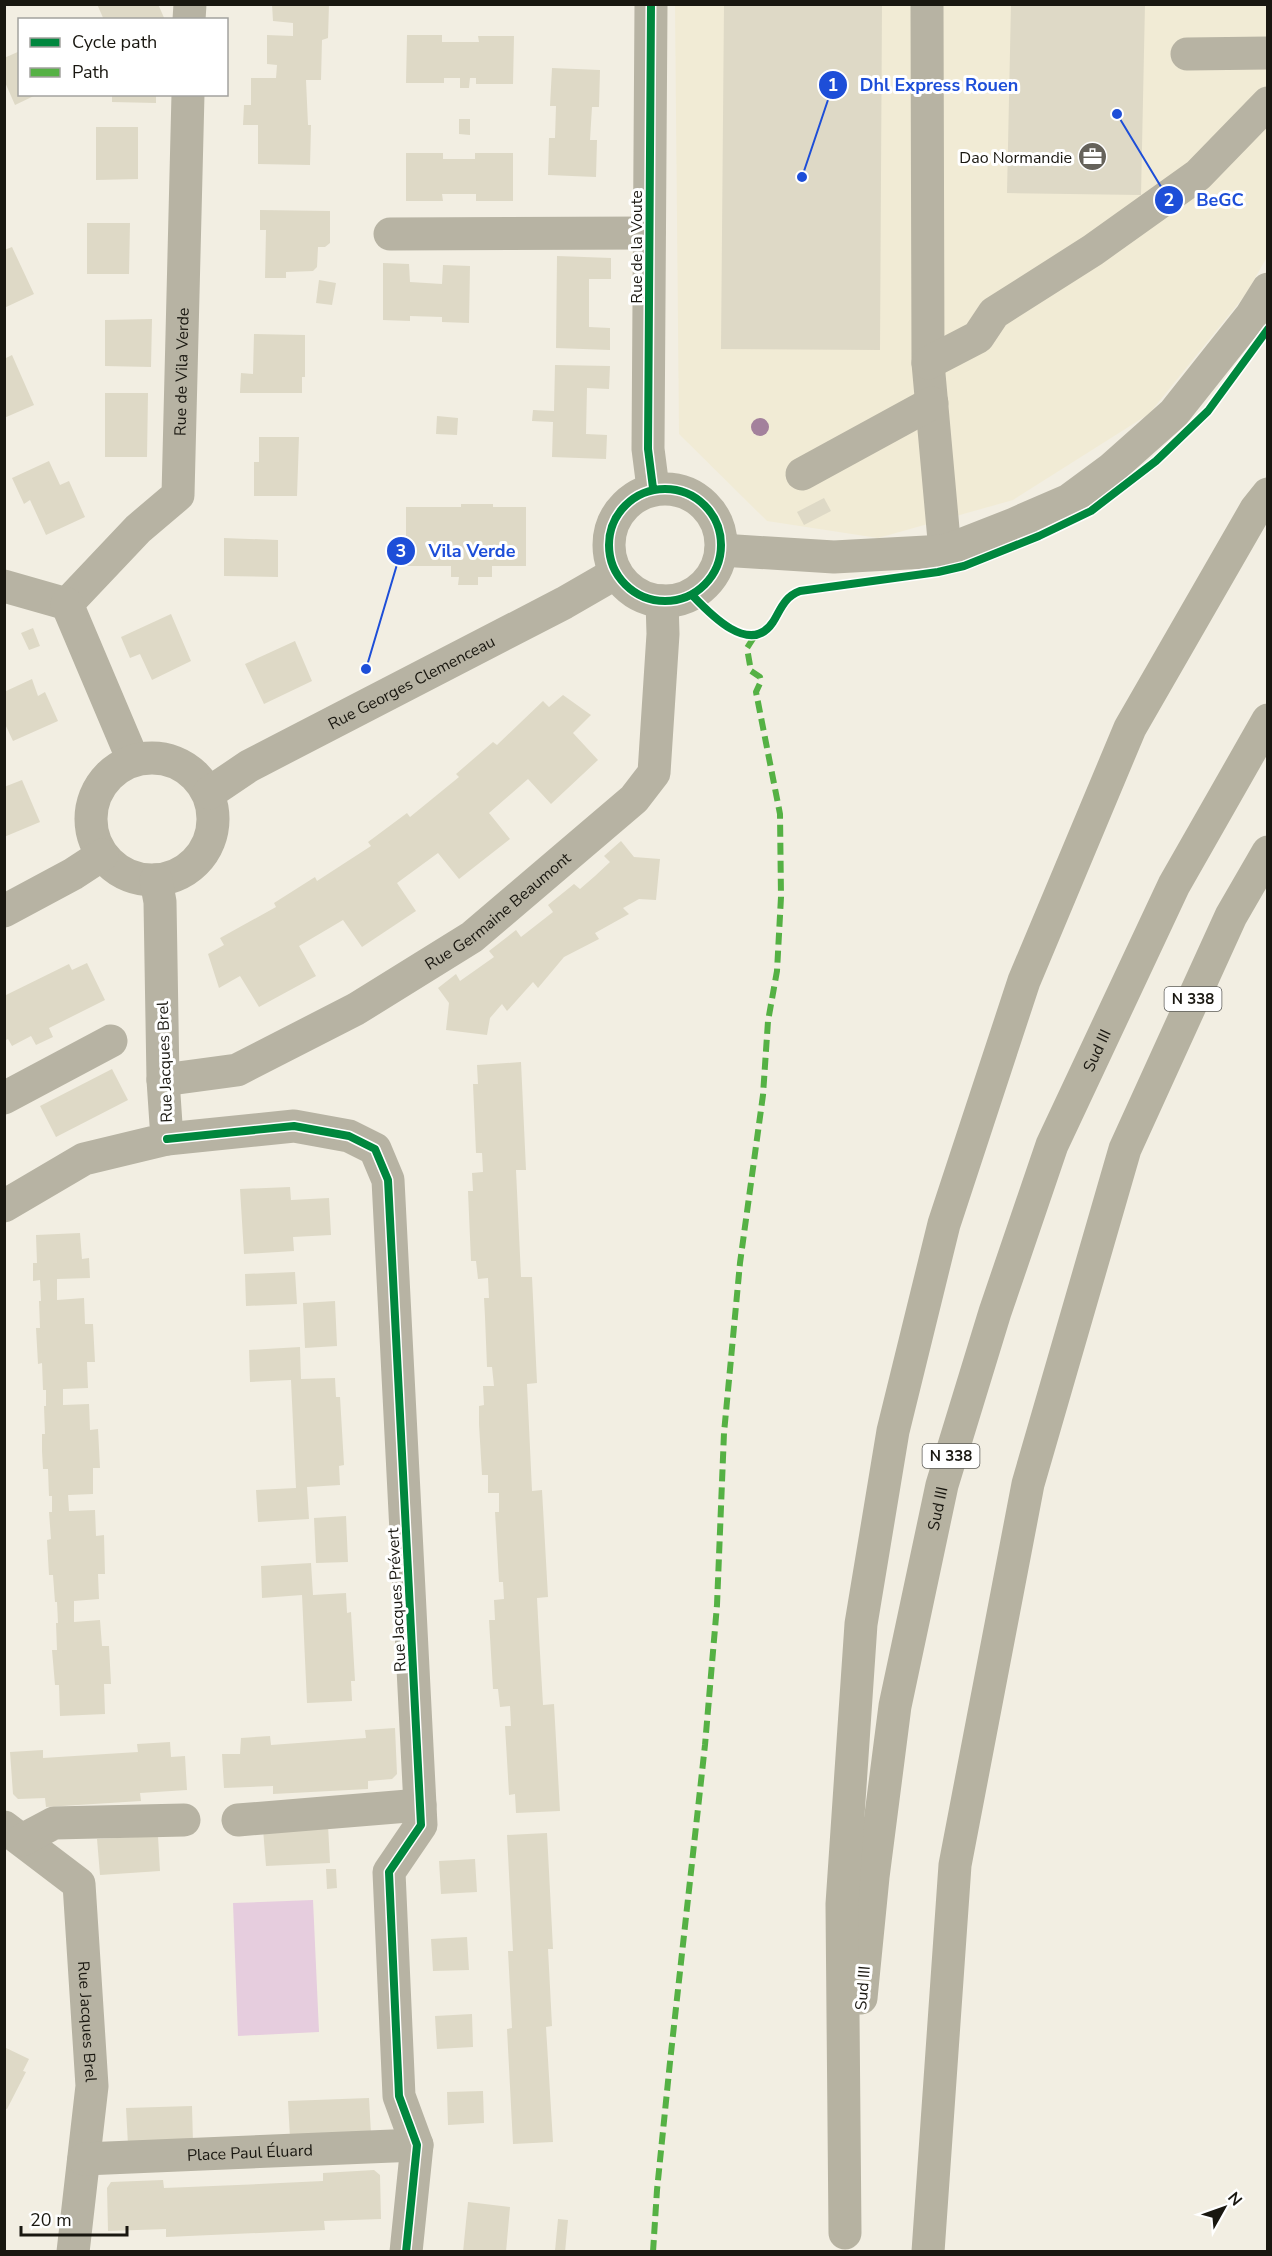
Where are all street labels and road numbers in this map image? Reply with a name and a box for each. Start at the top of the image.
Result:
street label: Rue de la Voute [626,190,648,304]
street label: Rue de Vila Verde [169,307,195,436]
street label: Rue Georges Clemenceau [324,631,499,735]
street label: Rue Germaine Beaumont [421,847,576,976]
road number: N 338 [1164,987,1222,1011]
street label: Rue Jacques Brel [152,1001,178,1123]
street label: Sud III [1078,1026,1117,1076]
road number: N 338 [922,1444,980,1468]
street label: Sud III [923,1485,953,1533]
street label: Rue Jacques Prévert [382,1527,412,1673]
street label: Rue Jacques Brel [72,1960,102,2083]
street label: Sud III [850,1965,876,2011]
street label: Place Paul Éluard [187,2139,313,2167]

